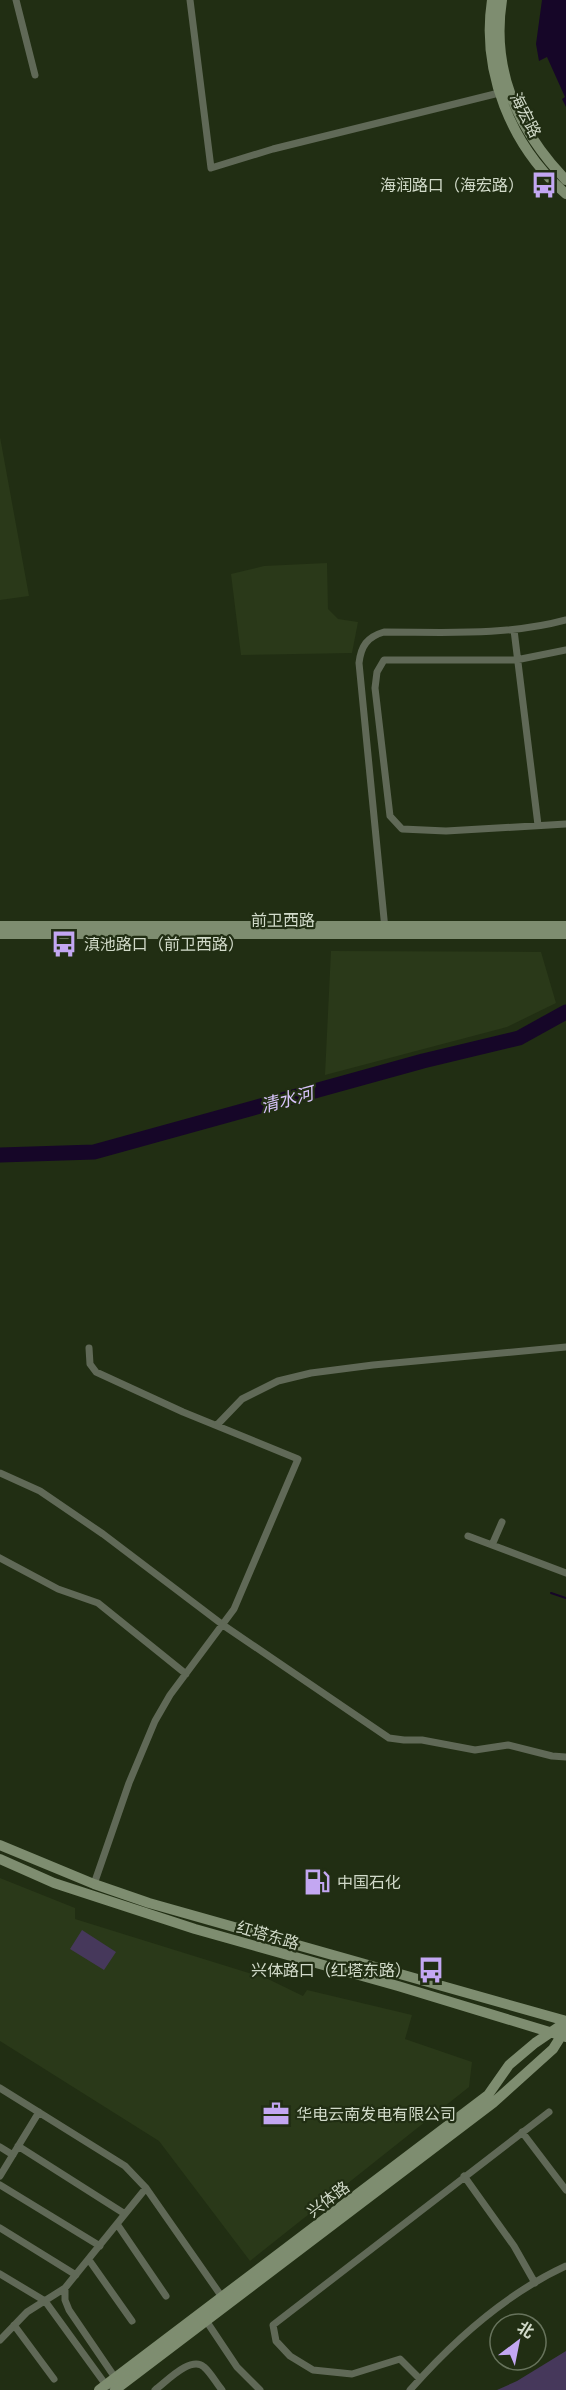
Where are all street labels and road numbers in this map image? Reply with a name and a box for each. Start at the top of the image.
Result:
street label: 海宏路 [506,90,545,141]
street label: 前卫西路 [251,911,315,930]
street label: 红塔东路 [234,1918,301,1953]
street label: 兴体路 [303,2177,353,2221]

